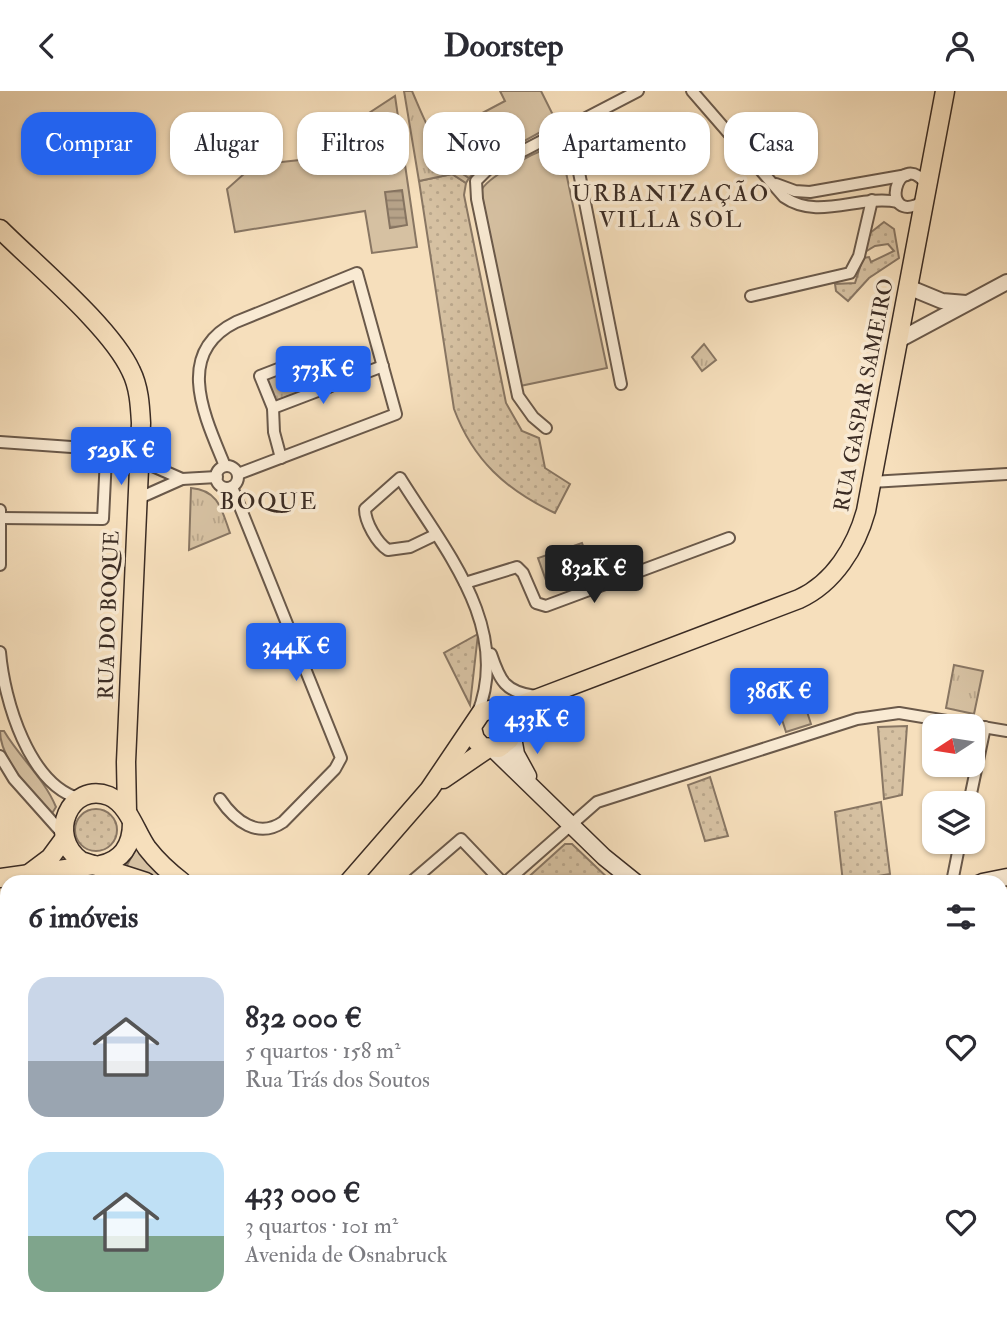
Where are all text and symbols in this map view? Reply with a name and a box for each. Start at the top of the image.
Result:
text: Doorstep [444,26,563,66]
icon: back [28,27,66,65]
icon: person [941,27,979,65]
chip: Comprar [21,112,156,175]
chip: Alugar [170,112,283,175]
chip: Filtros [297,112,409,175]
chip: Novo [423,112,525,175]
chip: Apartamento [539,112,710,175]
chip: Casa [724,112,818,175]
district label: URBANIZAÇÃO VILLA SOL [572,179,770,234]
street label: RUA GASPAR SAMEIRO [828,276,900,514]
pin: 373K € [266,347,380,406]
text: 373K € [292,354,354,383]
pin: 529K € [64,427,178,487]
text: 529K € [87,435,155,464]
district label: BOQUE [220,487,318,516]
street label: RUA DO BOQUE [93,530,125,700]
pin: 832K € [537,545,651,605]
text: 832K € [561,553,627,582]
pin: 344K € [239,623,353,683]
text: 344K € [262,631,330,660]
pin: 386K € [722,669,836,728]
text: 386K € [746,676,812,705]
pin: 433K € [480,697,594,756]
text: 433K € [505,704,569,733]
north arrow [922,714,985,777]
map controls [922,714,985,854]
button: layers [922,791,985,854]
icon: filters [942,898,980,936]
text: 6 imóveis [28,899,138,936]
text: 832 000 € [245,999,362,1036]
icon: home [84,1005,168,1089]
icon: heart [942,1028,980,1066]
text: 5 quartos · 158 m² [245,1036,401,1065]
text: Rua Trás dos Soutos [245,1065,430,1094]
text: 433 000 € [245,1174,361,1211]
icon: home [84,1180,168,1264]
icon: heart [942,1203,980,1241]
text: 3 quartos · 101 m² [245,1211,398,1240]
text: Avenida de Osnabruck [245,1240,448,1269]

